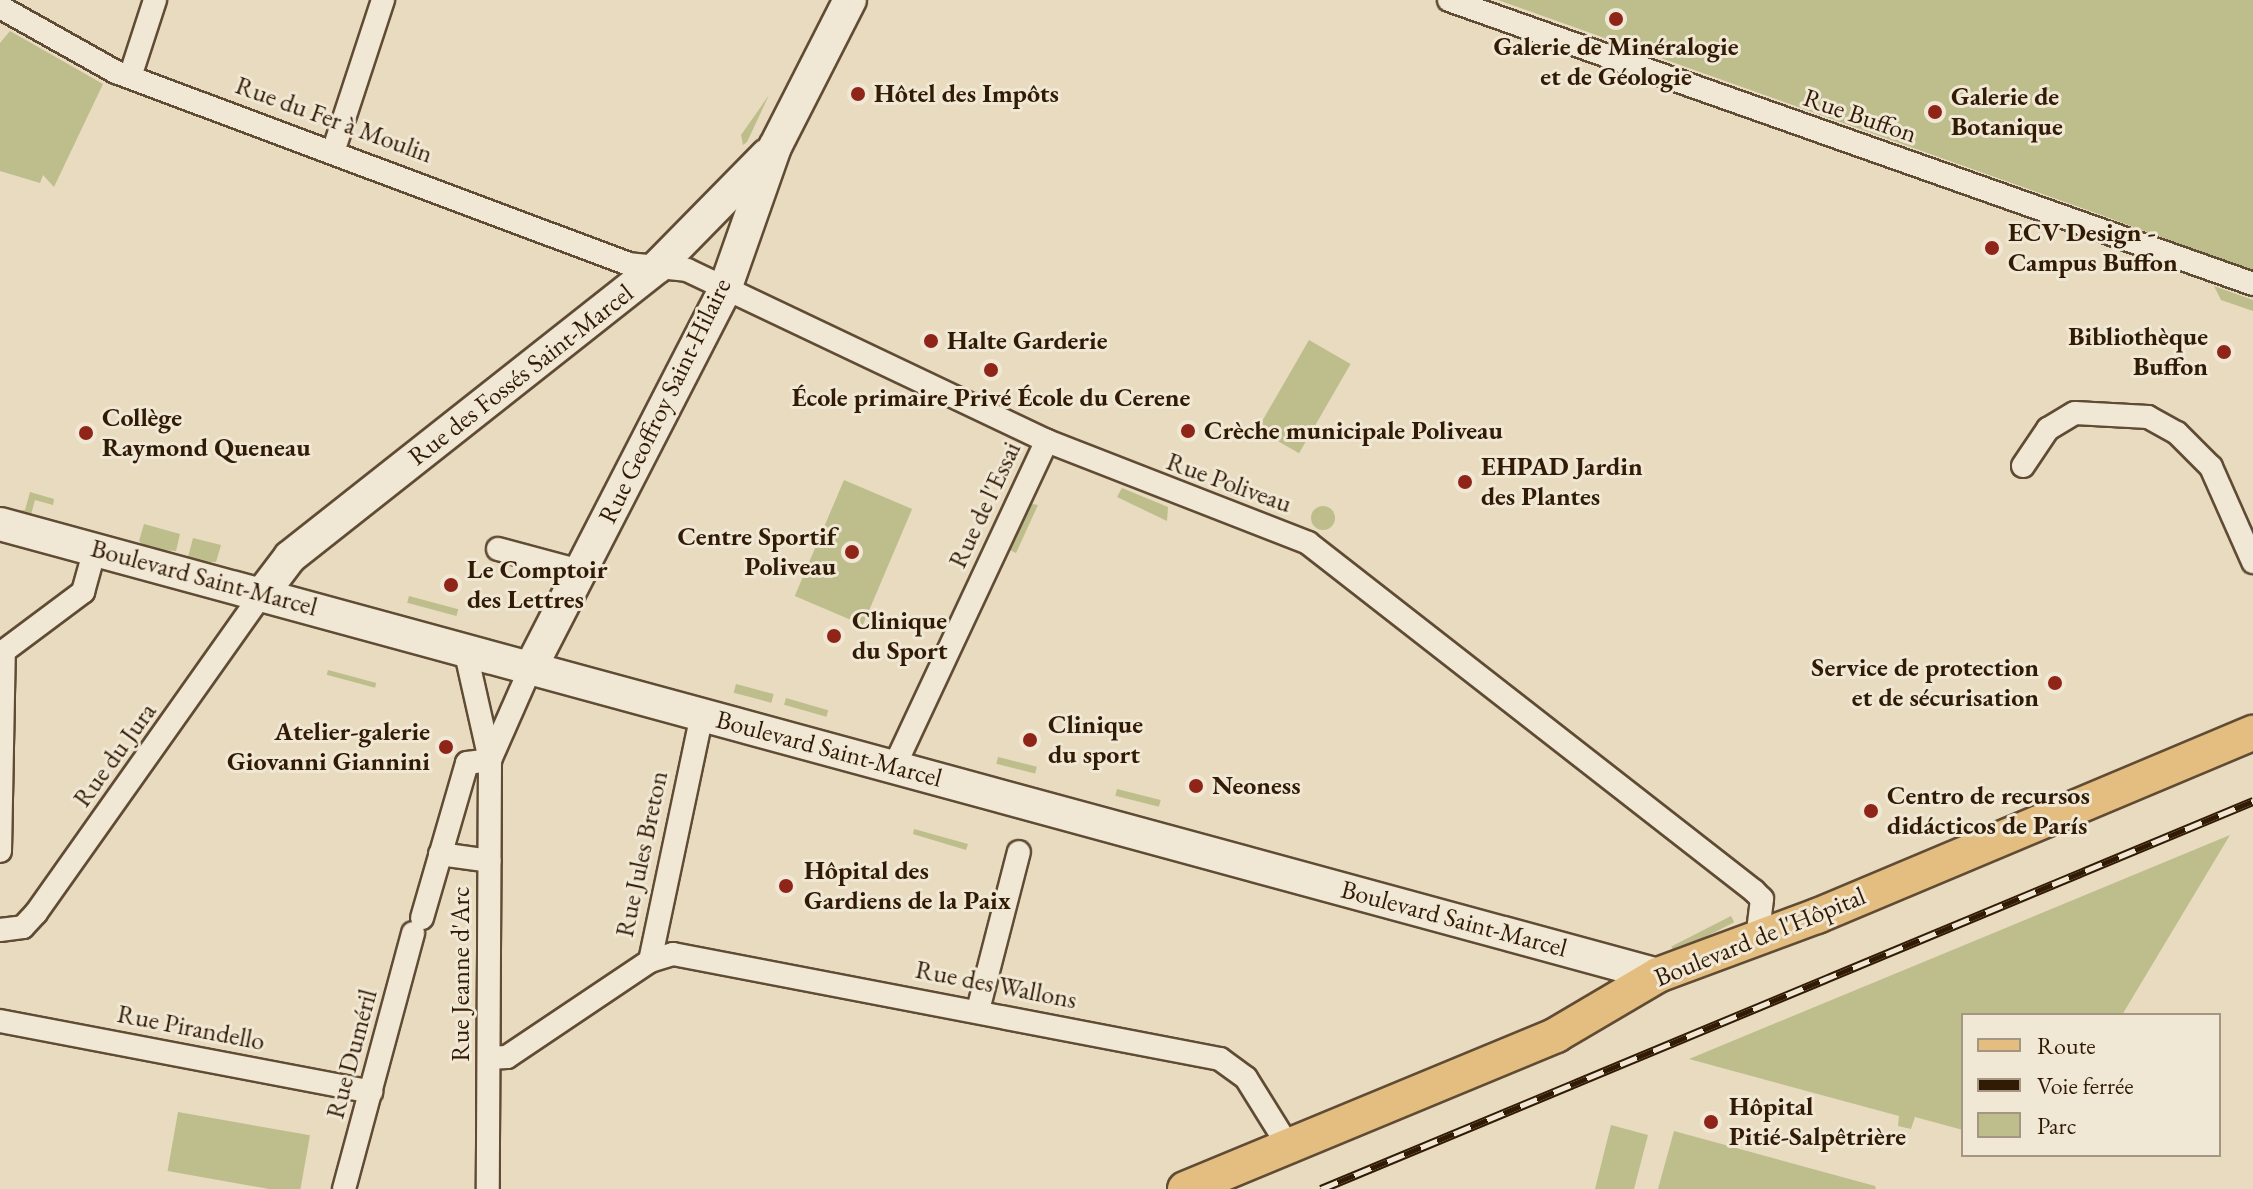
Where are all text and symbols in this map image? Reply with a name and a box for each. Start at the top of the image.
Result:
marker: Galerie de Minéralogie et de Géologie [1607,10,1625,28]
place label: Galerie de Minéralogie et de Géologie [1493,31,1739,92]
street label: Rue du Fer à Moulin [231,70,437,170]
place label: Hôtel des Impôts [874,78,1059,110]
place label: Galerie de Botanique [1951,81,2063,142]
street label: Rue Buffon [1799,82,1921,150]
marker: Hôtel des Impôts [849,85,867,103]
marker: Galerie de Botanique [1926,103,1944,121]
place label: ECV Design - Campus Buffon [2008,217,2178,278]
marker: ECV Design - Campus Buffon [1983,239,2001,257]
street label: Rue Geoffroy Saint-Hilaire [592,273,738,529]
street label: Rue des Fossés Saint-Marcel [402,278,640,472]
place label: Bibliothèque Buffon [2068,321,2208,382]
place label: Halte Garderie [947,325,1108,357]
marker: Halte Garderie [922,332,940,350]
marker: Bibliothèque Buffon [2215,343,2233,361]
marker: École primaire Privé École du Cerene [982,361,1000,379]
place label: École primaire Privé École du Cerene [792,382,1190,414]
place label: Collège Raymond Queneau [102,402,310,464]
place label: Crèche municipale Poliveau [1204,415,1503,447]
marker: Crèche municipale Poliveau [1179,422,1197,440]
marker: Collège Raymond Queneau [77,424,95,442]
street label: Rue de l'Essai [942,437,1028,573]
street label: Rue Poliveau [1162,446,1296,520]
place label: EHPAD Jardin des Plantes [1481,451,1643,512]
marker: EHPAD Jardin des Plantes [1456,473,1474,491]
place label: Centre Sportif Poliveau [677,521,836,582]
street label: Boulevard Saint-Marcel [87,533,321,623]
marker: Centre Sportif Poliveau [843,543,861,561]
place label: Le Comptoir des Lettres [467,554,608,616]
marker: Le Comptoir des Lettres [442,576,460,594]
place label: Clinique du Sport [852,605,947,666]
marker: Clinique du Sport [823,625,845,647]
place label: Service de protection et de sécurisation [1811,652,2039,714]
marker: Service de protection et de sécurisation [2046,674,2064,692]
street label: Rue du Jura [67,697,163,813]
street label: Boulevard Saint-Marcel [712,704,946,794]
place label: Clinique du sport [1048,709,1143,770]
place label: Atelier-galerie Giovanni Giannini [227,716,430,778]
marker: Clinique du sport [1019,729,1041,751]
marker: Atelier-galerie Giovanni Giannini [437,738,455,756]
street label: Rue Jules Breton [609,768,675,940]
place label: Neoness [1212,770,1301,802]
marker: Neoness [1187,777,1205,795]
place label: Centro de recursos didácticos de París [1887,780,2090,842]
marker: Centro de recursos didácticos de París [1862,802,1880,820]
place label: Hôpital des Gardiens de la Paix [804,855,1011,916]
street label: Boulevard Saint-Marcel [1337,874,1571,964]
marker: Hôpital des Gardiens de la Paix [775,875,797,897]
street label: Boulevard de l'Hôpital [1650,880,1870,994]
street label: Rue Jeanne d'Arc [445,886,477,1062]
street label: Rue des Wallons [913,954,1079,1016]
street label: Rue Duméril [320,986,384,1122]
street label: Rue Pirandello [115,998,267,1058]
legend [1961,1013,2221,1157]
text: Route [2037,1030,2096,1061]
text: Voie ferrée [2037,1070,2134,1101]
place label: Hôpital Pitié-Salpêtrière [1729,1091,1906,1152]
text: Parc [2037,1110,2076,1141]
marker: Hôpital Pitié-Salpêtrière [1700,1111,1722,1133]

